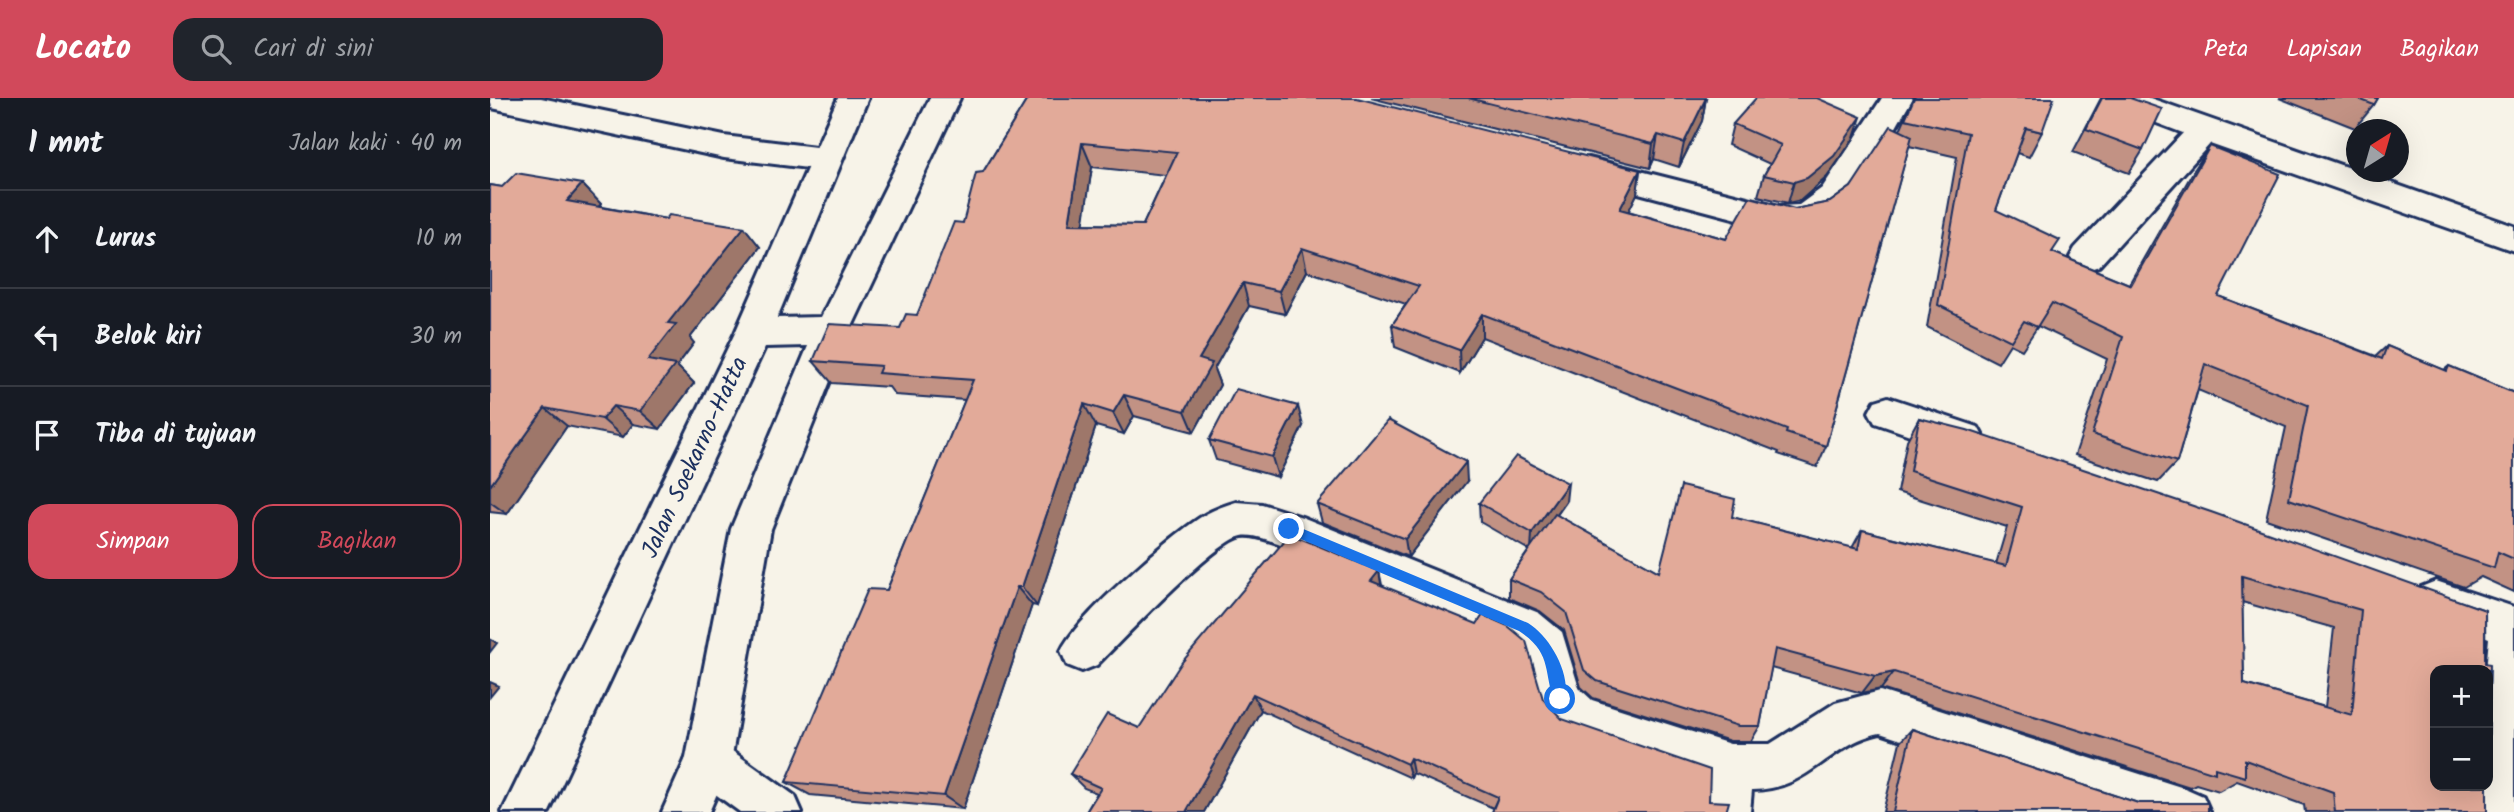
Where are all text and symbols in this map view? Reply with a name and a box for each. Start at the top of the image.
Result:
search box [173,18,663,81]
text: Locato [35,23,131,76]
text: Cari di sini [253,28,373,70]
icon: search [197,30,235,68]
text: Peta [2204,30,2248,69]
text: Lapisan [2286,30,2362,69]
text: Bagikan [2400,30,2479,69]
north arrow [2346,119,2409,182]
text: 1 mnt [28,120,103,168]
text: Jalan kaki · 40 m [289,126,462,162]
text: Lurus [95,218,156,260]
icon: ahead [28,220,66,258]
text: 10 m [416,221,462,257]
text: Belok kiri [95,316,201,358]
icon: left [28,318,66,356]
text: 30 m [410,319,462,355]
street label: Jalan Soekarno-Hatta [631,350,759,565]
text: Tiba di tujuan [95,414,256,456]
icon: arrive [28,416,66,454]
button: Simpan [28,504,238,579]
button: Bagikan [252,504,462,579]
route end [1273,513,1304,544]
map controls [2430,665,2493,791]
button: + [2430,665,2493,728]
route start [1544,683,1575,714]
button: − [2430,728,2493,791]

